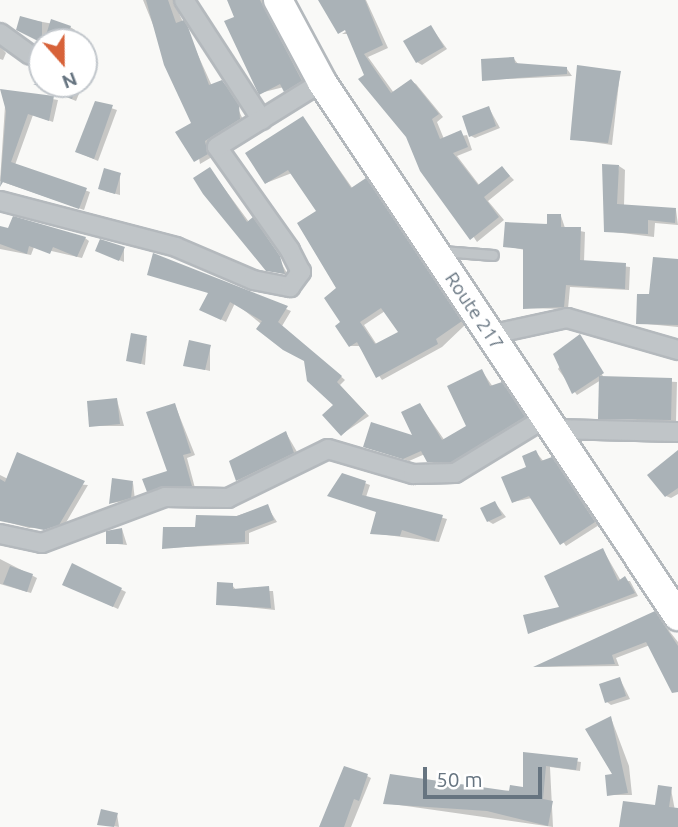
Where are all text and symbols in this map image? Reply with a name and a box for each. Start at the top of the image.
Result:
north arrow [28,28,98,98]
text: N [59,68,80,94]
street label: Route 217 [440,268,508,354]
scale bar [426,754,545,798]
text: 50 m [436,767,483,791]

